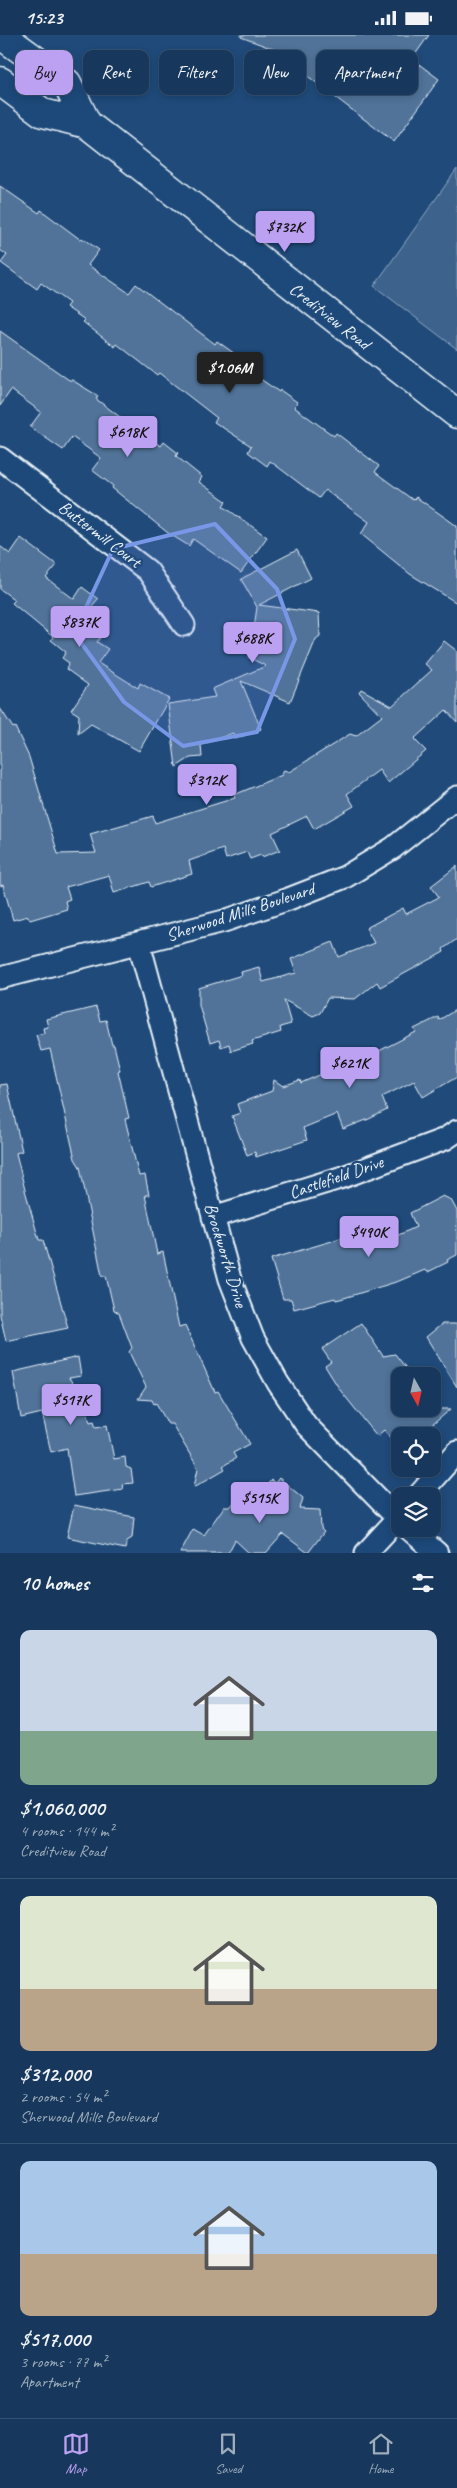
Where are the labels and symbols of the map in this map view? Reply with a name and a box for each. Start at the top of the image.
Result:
pin: $732K [250,211,320,253]
street label: Creditview Road [285,278,377,356]
pin: $1.06M [189,351,271,394]
pin: $618K [93,415,163,458]
street label: Buttermill Court [54,496,147,574]
pin: $837K [45,605,115,648]
pin: $688K [218,621,288,664]
pin: $312K [172,763,242,806]
street label: Sherwood Mills Boulevard [163,877,319,946]
pin: $621K [315,1047,385,1089]
street label: Castlefield Drive [286,1150,387,1203]
street label: Brockworth Drive [200,1200,253,1311]
pin: $490K [334,1215,404,1258]
north arrow [391,1367,441,1417]
pin: $517K [36,1383,106,1426]
pin: $515K [225,1481,295,1524]

